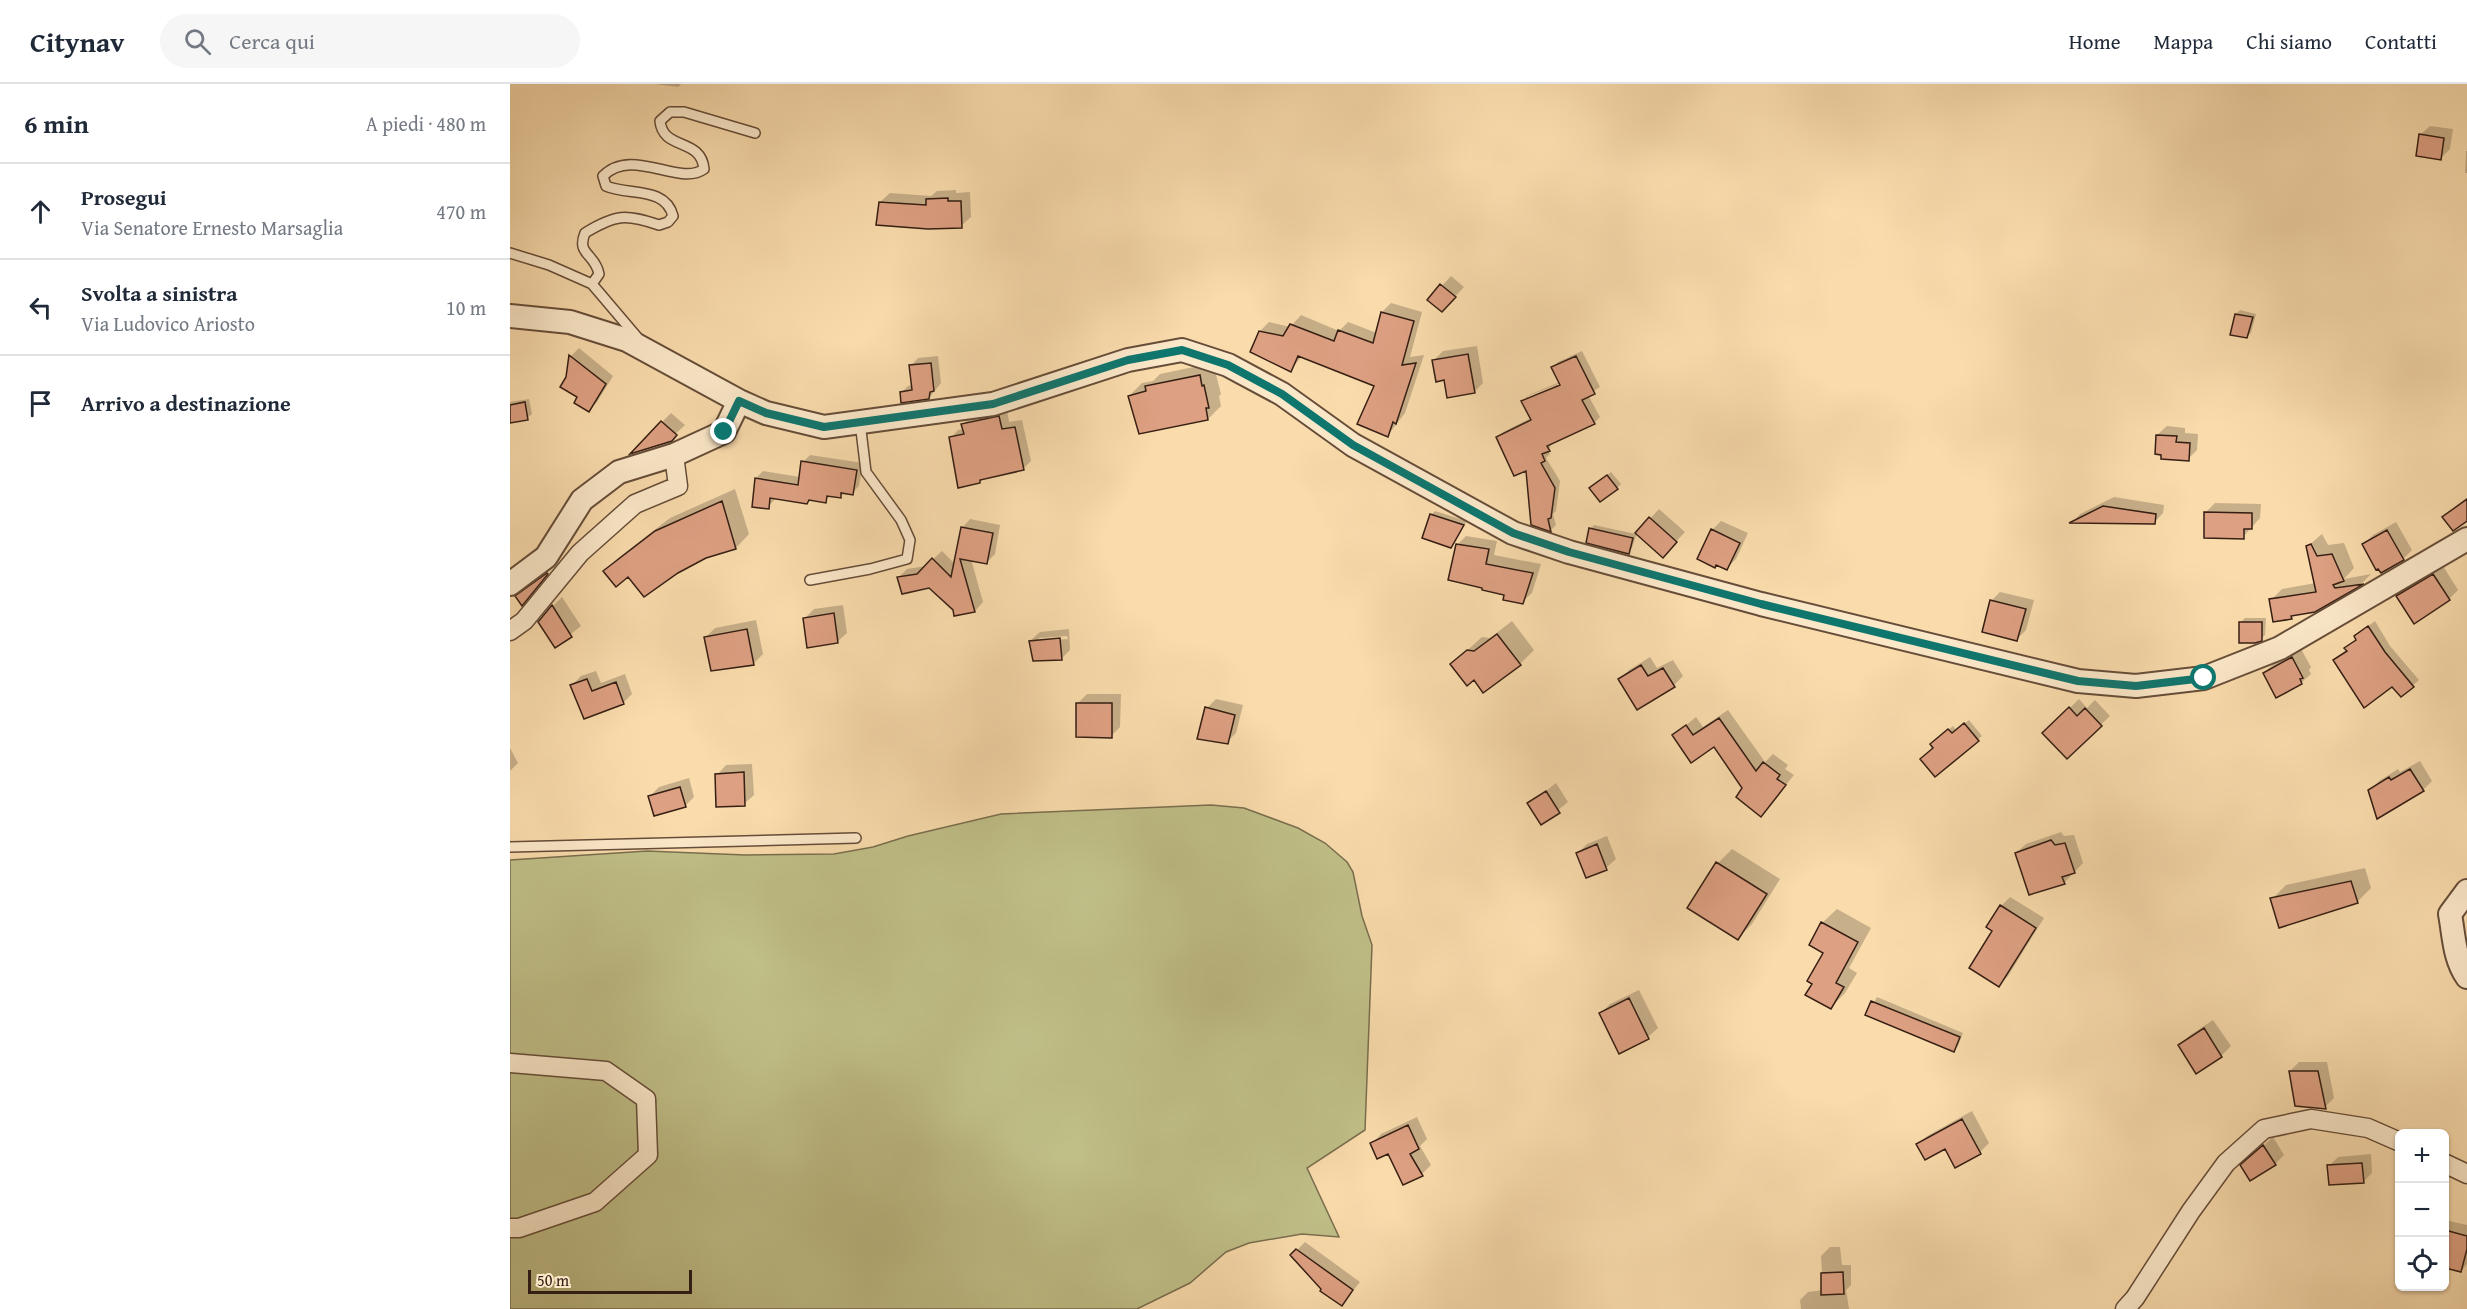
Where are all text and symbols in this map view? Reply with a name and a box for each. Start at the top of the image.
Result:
search box [160,14,580,68]
text: Citynav [30,21,124,62]
icon: search [181,25,214,58]
text: Cerca qui [229,25,315,57]
text: Home [2069,26,2121,57]
text: Mappa [2154,26,2213,57]
text: Chi siamo [2246,26,2332,57]
text: Contatti [2365,26,2437,57]
text: 6 min [24,104,89,143]
text: A piedi · 480 m [366,109,486,138]
text: Prosegui [81,181,167,213]
icon: ahead [24,195,57,228]
text: 470 m [436,197,486,226]
text: Via Senatore Ernesto Marsaglia [81,213,343,242]
text: Svolta a sinistra [81,277,238,309]
icon: left [24,291,57,324]
text: 10 m [446,293,486,322]
text: Via Ludovico Ariosto [81,309,255,338]
icon: arrive [24,387,57,420]
text: Arrivo a destinazione [81,387,291,419]
route end [710,418,736,444]
route start [2190,664,2216,690]
map controls [2395,1129,2449,1291]
button: + [2395,1129,2449,1183]
button: − [2395,1183,2449,1237]
button: locate [2395,1237,2449,1291]
scale bar [528,1267,692,1294]
text: 50 m [537,1268,569,1292]

